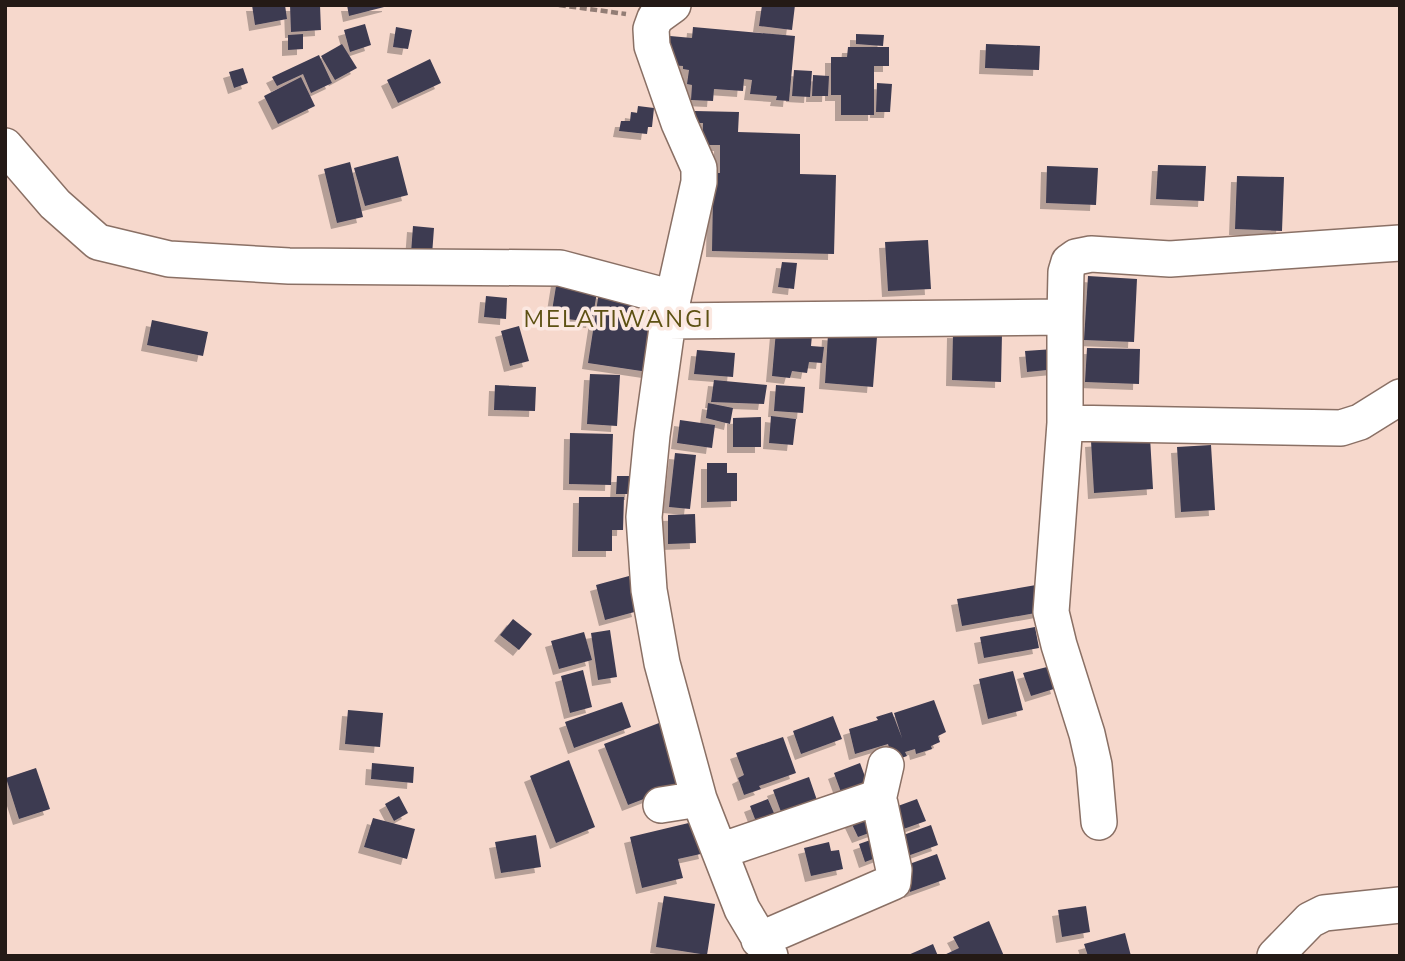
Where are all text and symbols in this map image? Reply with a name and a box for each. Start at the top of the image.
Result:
district label: MELATIWANGI [523,303,713,335]

